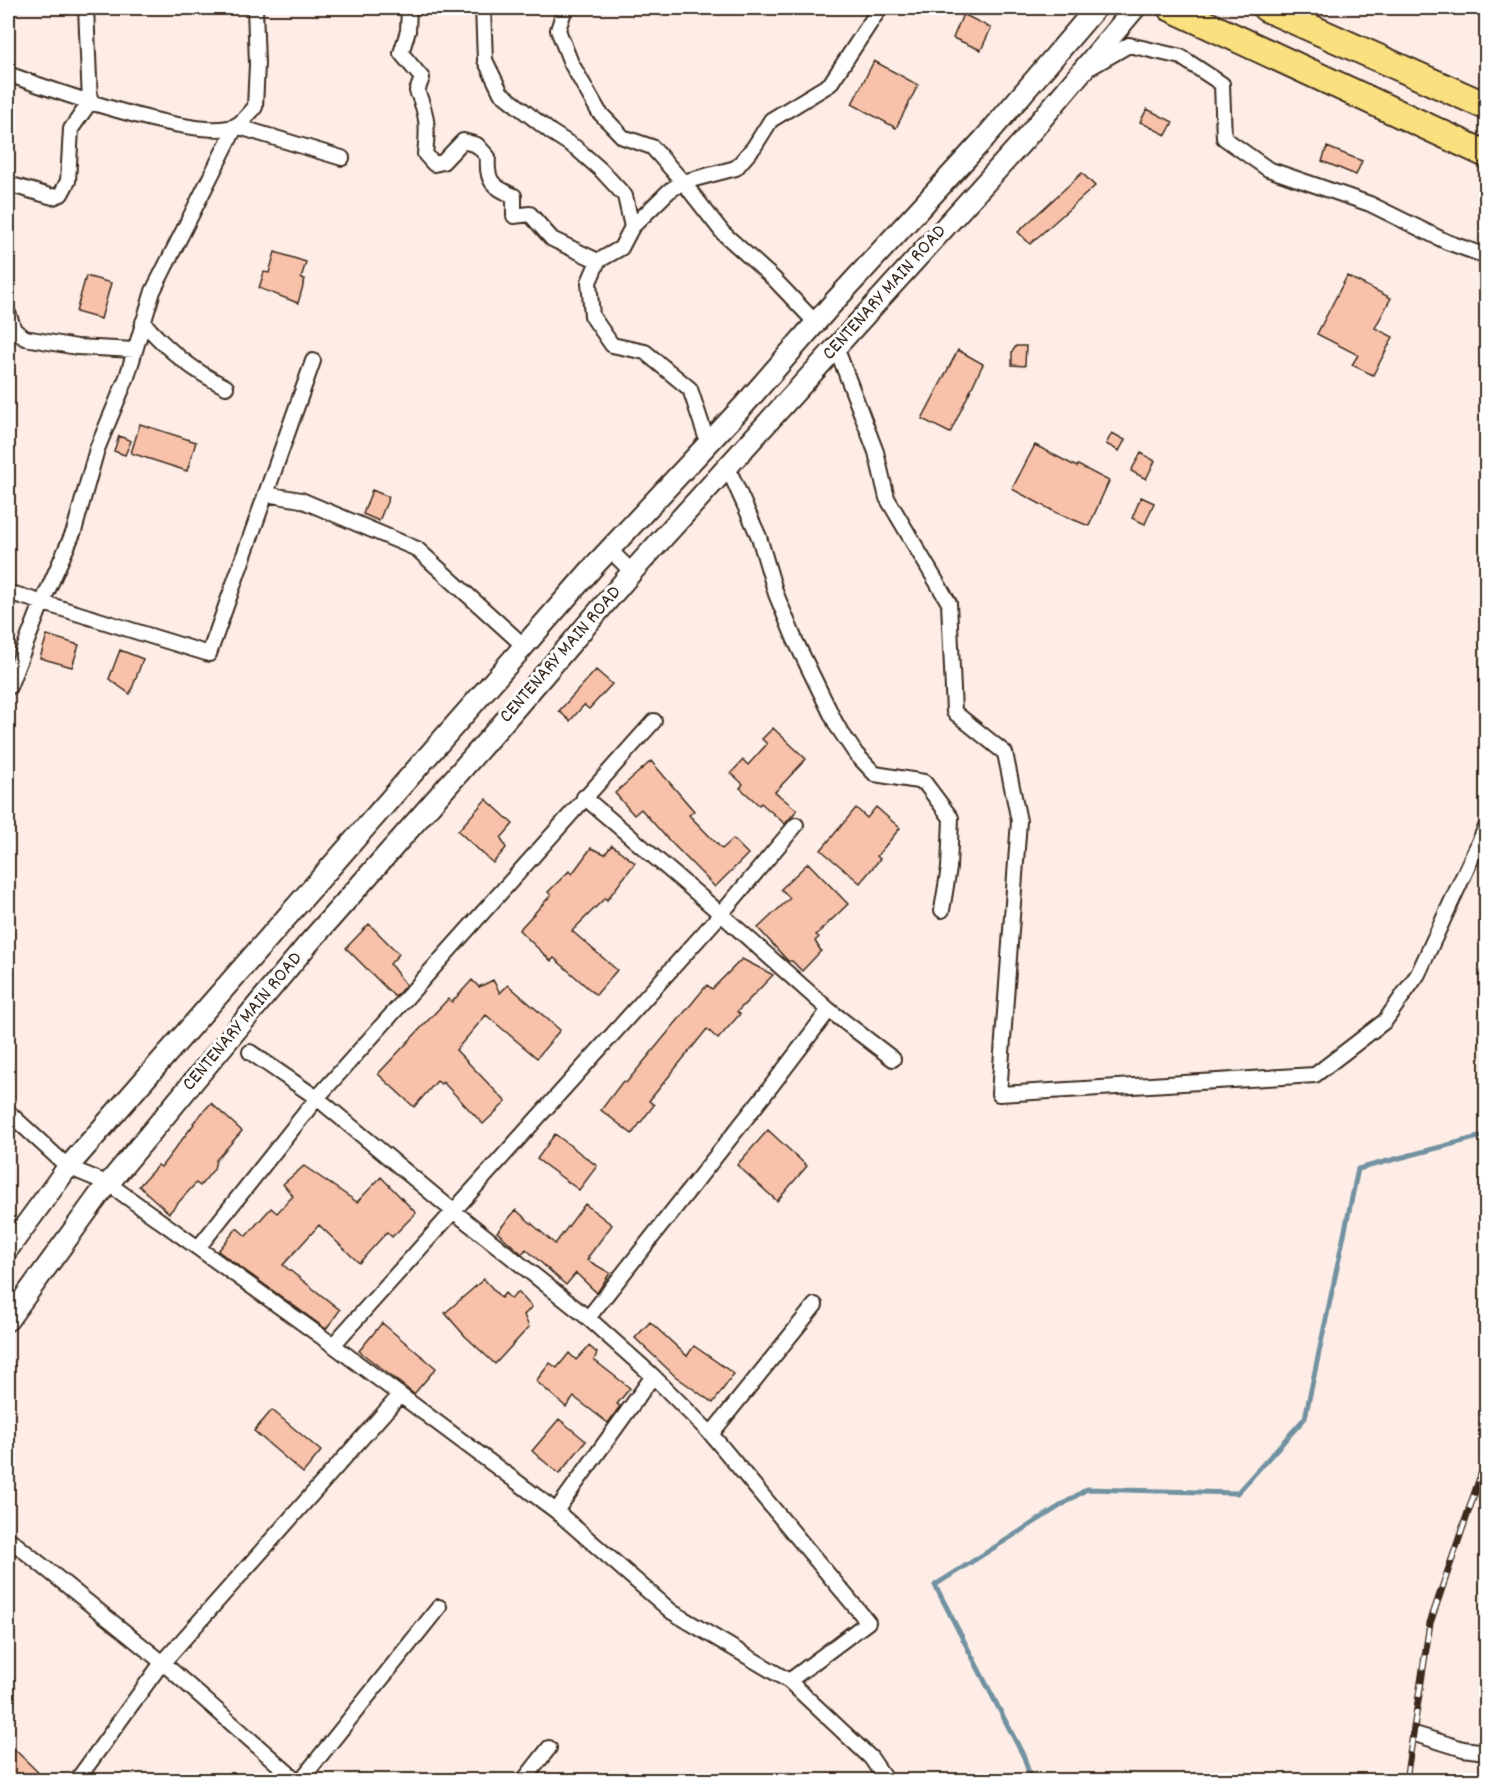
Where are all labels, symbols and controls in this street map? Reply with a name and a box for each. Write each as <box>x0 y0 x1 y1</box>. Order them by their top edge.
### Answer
street label: CENTENARY MAIN ROAD <box>816 219 954 367</box>
street label: CENTENARY MAIN ROAD <box>493 580 629 730</box>
street label: CENTENARY MAIN ROAD <box>176 946 310 1098</box>

